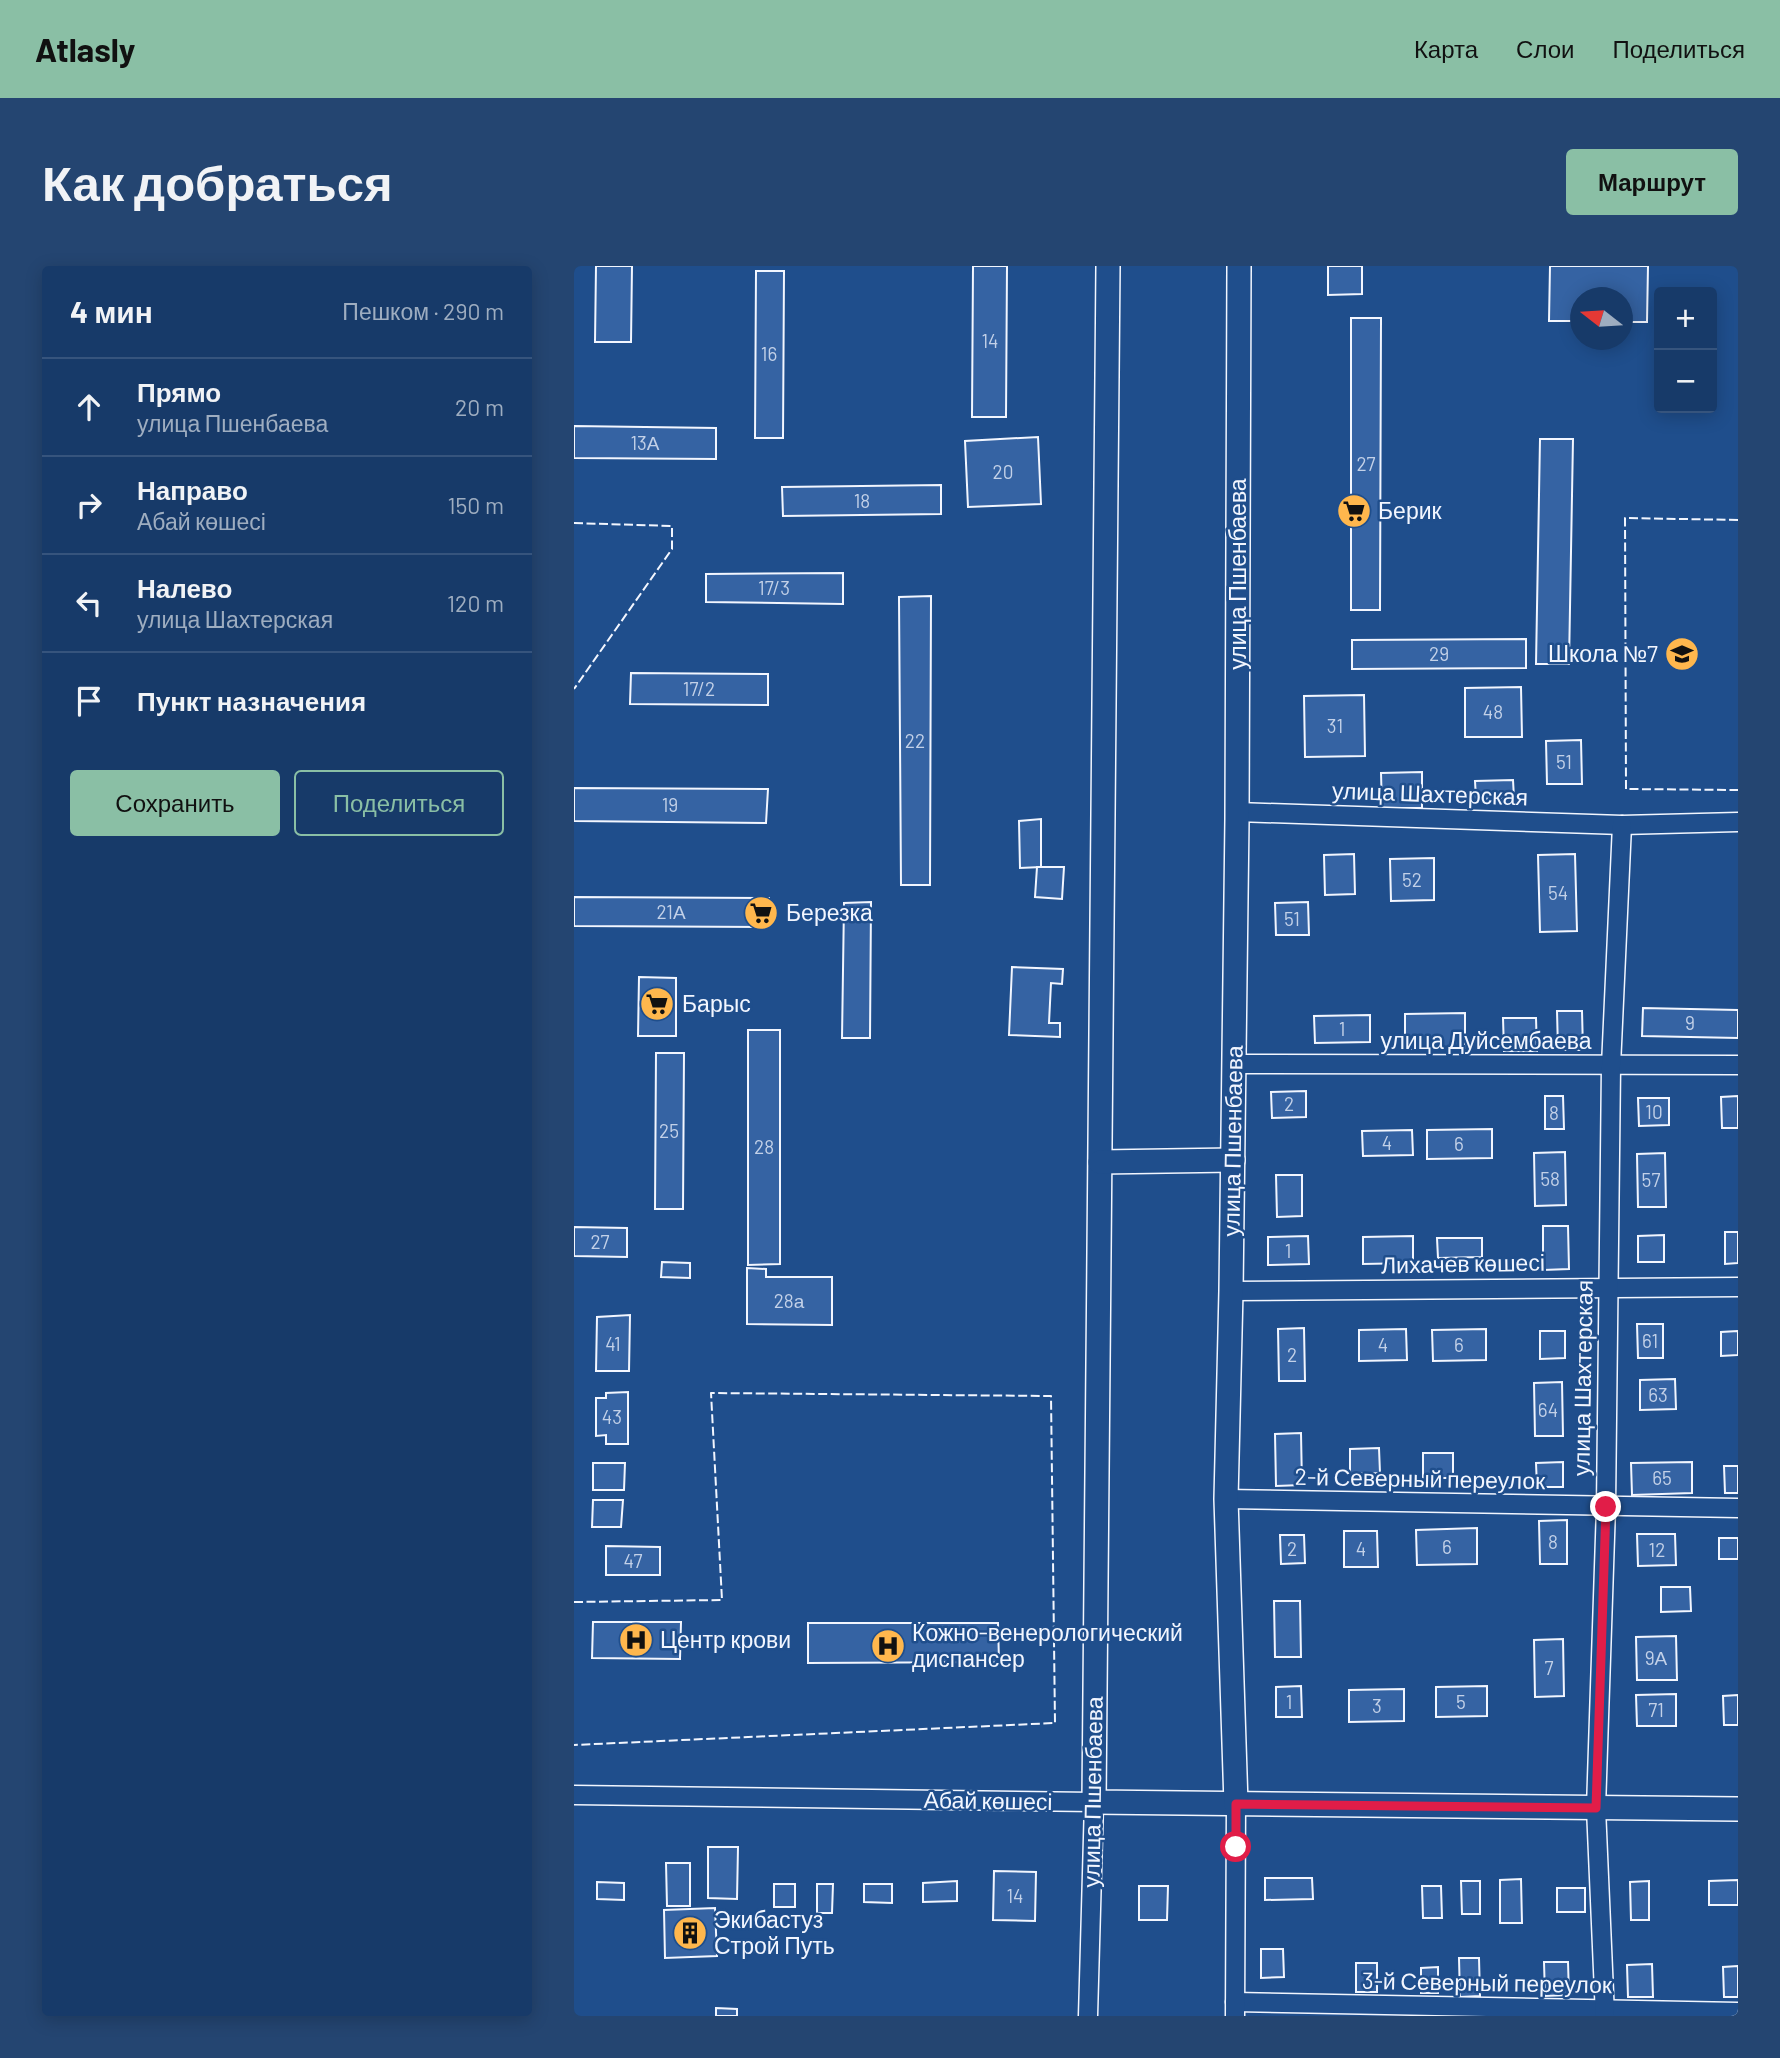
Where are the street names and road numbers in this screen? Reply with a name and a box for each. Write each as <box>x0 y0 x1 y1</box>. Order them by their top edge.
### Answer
street label: улица Пшенбаева <box>1223 478 1251 670</box>
street label: улица Шахтерская <box>1332 776 1529 810</box>
street label: улица Дуйсембаева <box>1380 1026 1592 1054</box>
street label: улица Пшенбаева <box>1216 1045 1248 1237</box>
street label: Лихачев көшесі <box>1381 1248 1545 1278</box>
street label: улица Шахтерская <box>1566 1280 1598 1476</box>
street label: 2-й Северный переулок <box>1295 1462 1546 1494</box>
street label: улица Пшенбаева <box>1076 1696 1108 1888</box>
street label: Абай көшесі <box>923 1785 1053 1815</box>
street label: 3-й Северный переулок <box>1362 1966 1613 1998</box>

